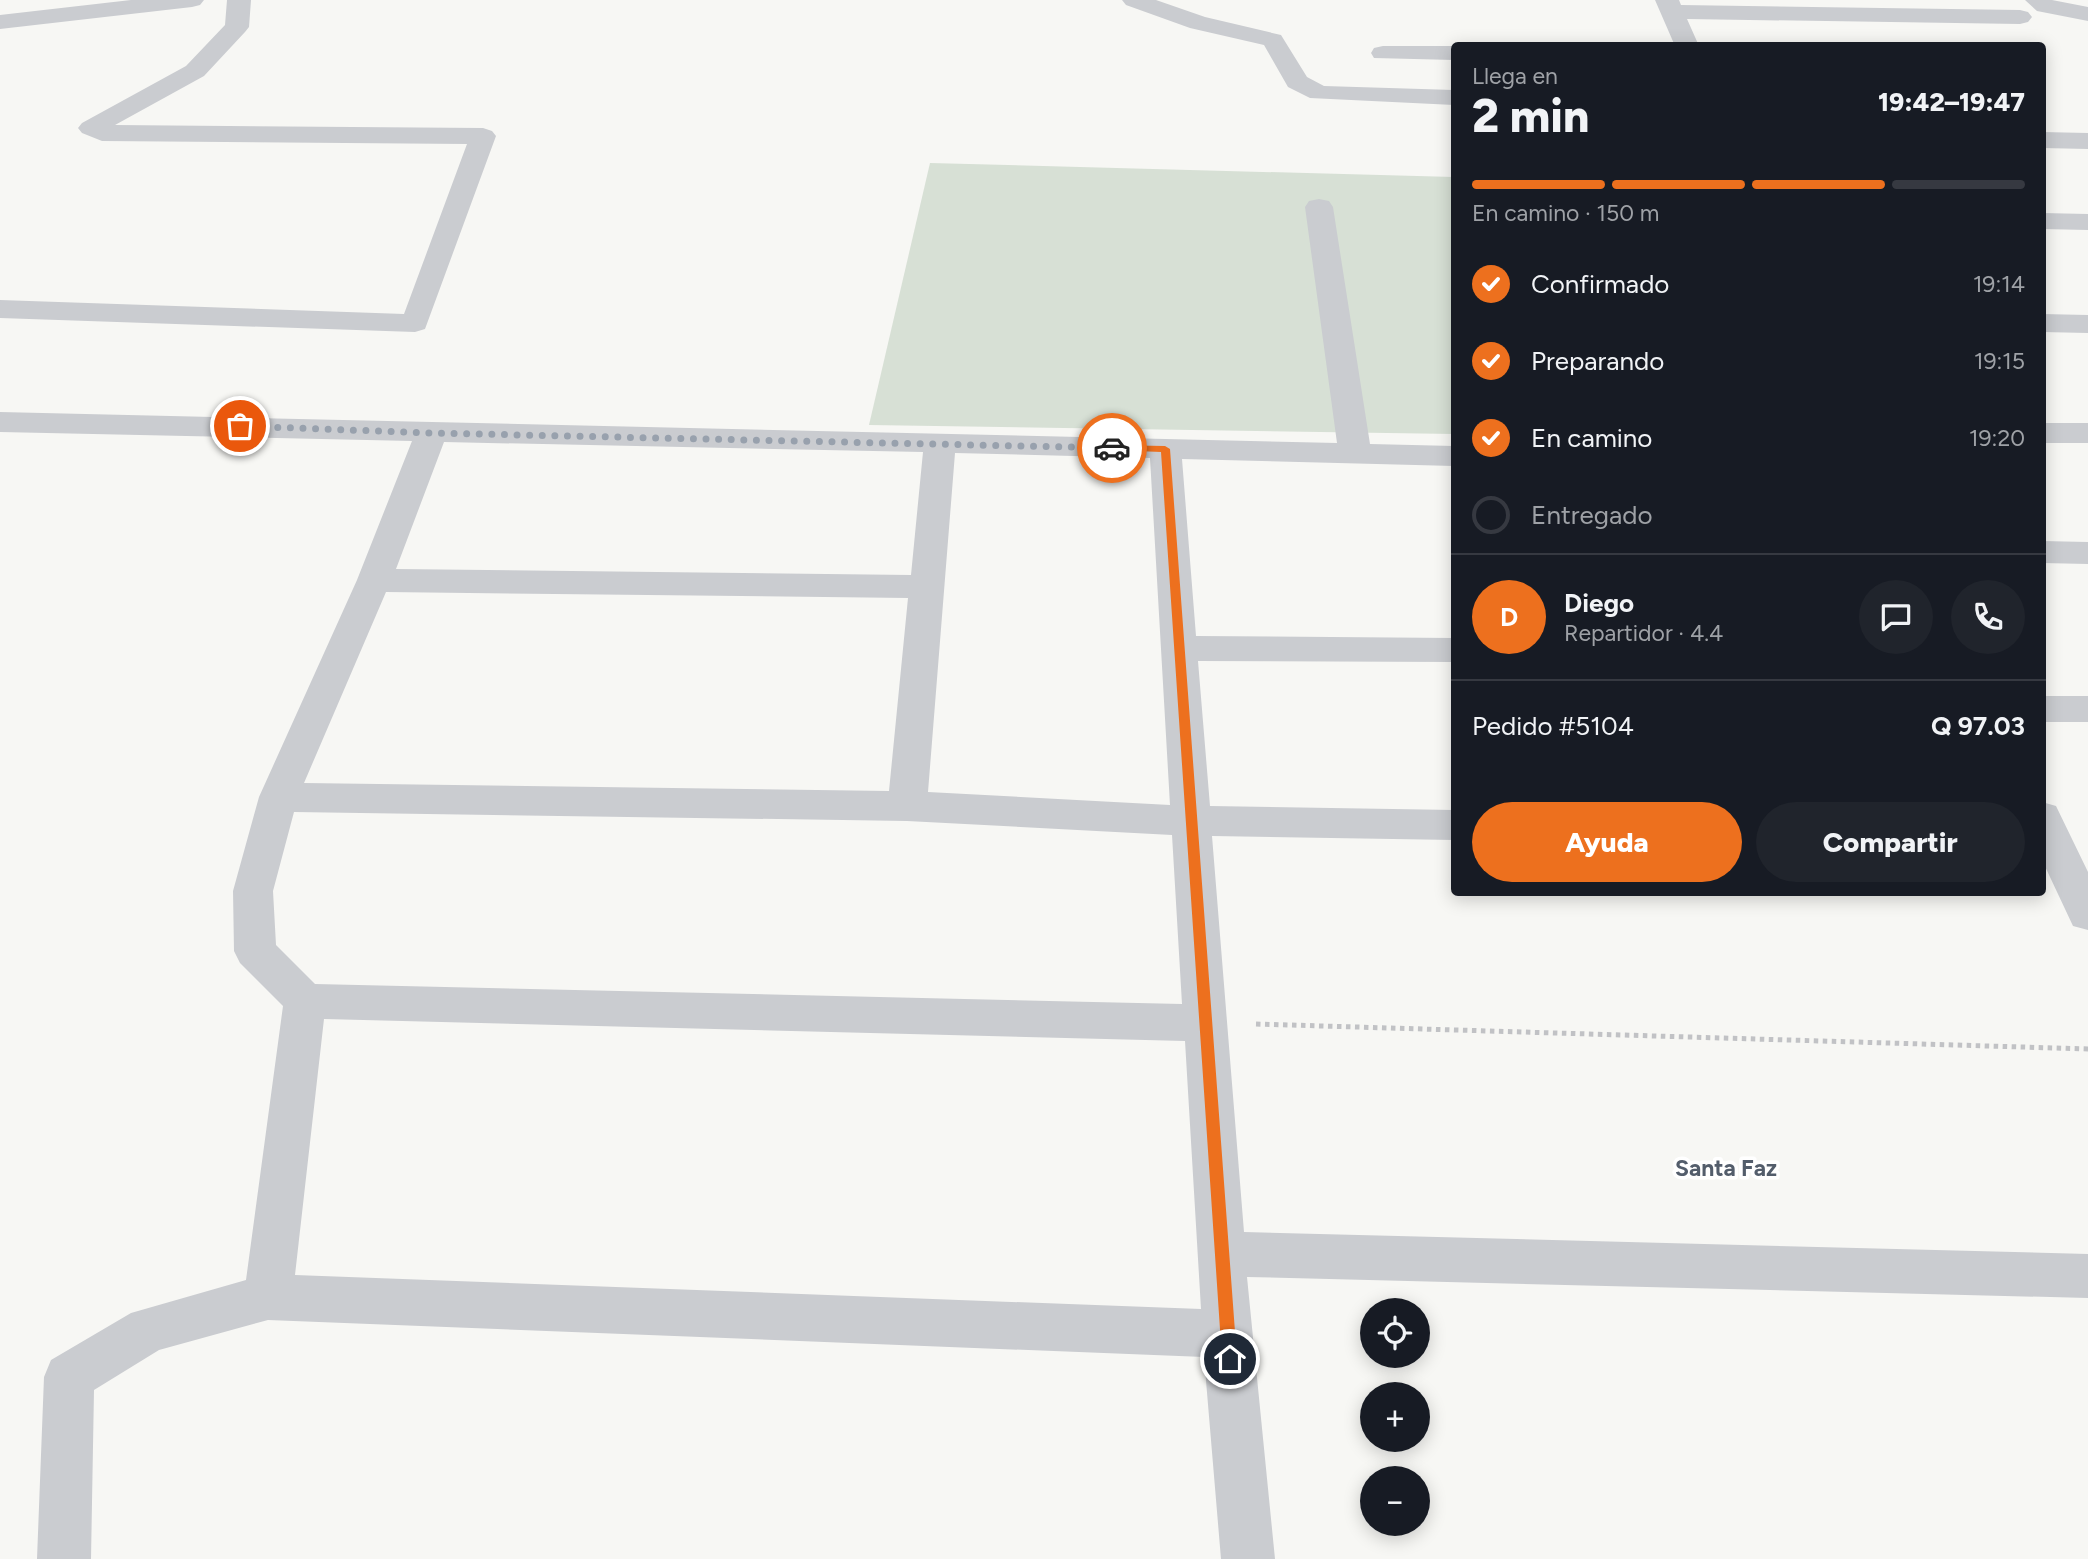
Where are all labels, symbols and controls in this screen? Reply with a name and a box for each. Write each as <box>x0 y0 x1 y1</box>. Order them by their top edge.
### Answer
text: Llega en <box>1472 62 1558 90</box>
text: 19:42–19:47 <box>1878 86 2025 118</box>
text: 2 min <box>1472 88 1589 144</box>
text: En camino · 150 m <box>1472 199 1659 227</box>
icon: check <box>1472 265 1510 303</box>
text: Confirmado <box>1531 268 1669 300</box>
text: 19:14 <box>1973 270 2025 298</box>
icon: check <box>1472 342 1510 380</box>
text: Preparando <box>1531 345 1664 377</box>
text: 19:15 <box>1974 347 2025 375</box>
pin <box>210 396 270 456</box>
icon: bag <box>221 407 259 445</box>
courier <box>1077 413 1147 483</box>
icon: check <box>1472 419 1510 457</box>
text: En camino <box>1531 422 1652 454</box>
text: 19:20 <box>1969 424 2025 452</box>
icon: car <box>1093 429 1131 467</box>
text: Entregado <box>1531 499 1653 531</box>
button: chat <box>1859 580 1933 654</box>
button: phone <box>1951 580 2025 654</box>
text: Diego <box>1564 587 1634 619</box>
text: D <box>1500 601 1518 633</box>
text: Repartidor · 4.4 <box>1564 619 1723 647</box>
text: Pedido #5104 <box>1472 710 1634 742</box>
text: Q 97.03 <box>1931 710 2025 742</box>
button: Ayuda <box>1472 802 1742 882</box>
button: Compartir <box>1756 802 2025 882</box>
district label: Santa Faz <box>1675 1154 1777 1182</box>
map controls <box>1360 1298 1430 1536</box>
button: locate <box>1360 1298 1430 1368</box>
pin <box>1200 1329 1260 1389</box>
icon: home <box>1211 1340 1249 1378</box>
button: + <box>1360 1382 1430 1452</box>
button: − <box>1360 1466 1430 1536</box>

